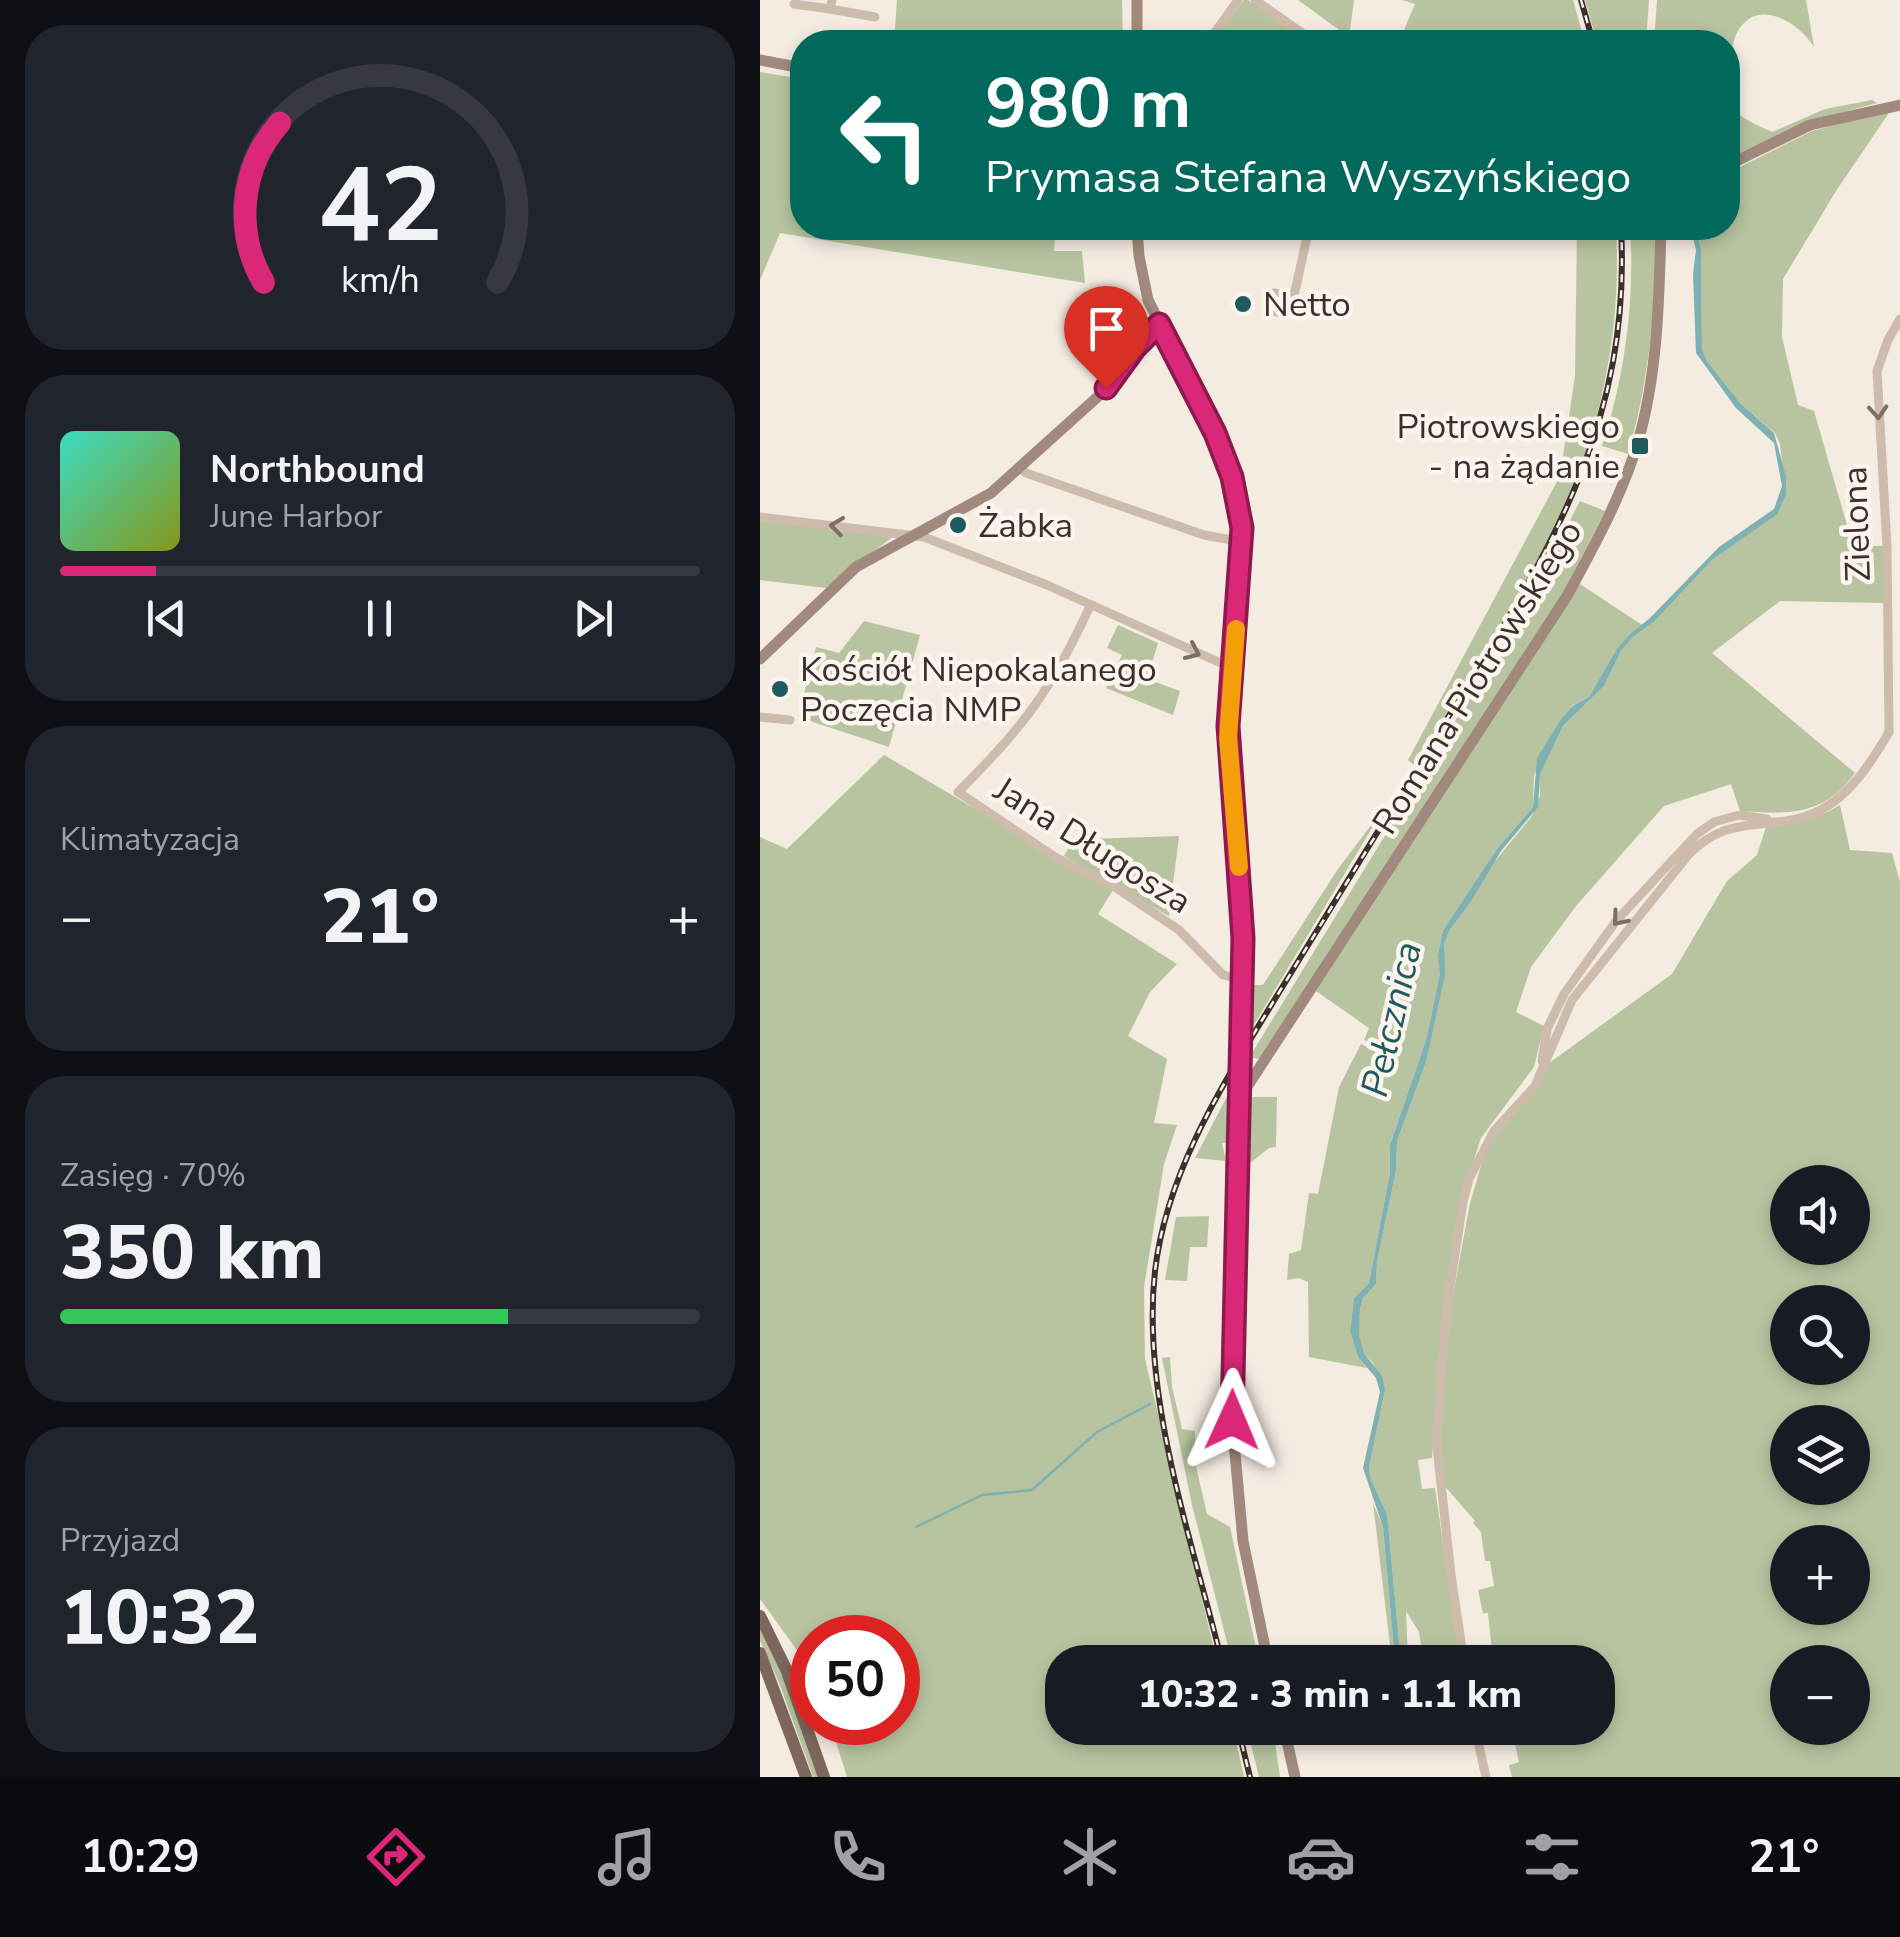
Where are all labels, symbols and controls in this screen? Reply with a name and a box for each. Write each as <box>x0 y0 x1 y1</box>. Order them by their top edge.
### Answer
text: 980 m <box>985 56 1191 152</box>
icon: left <box>820 70 950 200</box>
text: 42 <box>318 135 442 277</box>
text: Prymasa Stefana Wyszyńskiego <box>985 147 1631 208</box>
text: km/h <box>341 256 419 305</box>
place label: Netto <box>1263 281 1351 328</box>
pin <box>1064 286 1149 389</box>
marker: Netto <box>1232 293 1254 315</box>
icon: arrive <box>1079 301 1134 356</box>
place label: Piotrowskiego - na żądanie <box>1397 403 1620 490</box>
one-way arrow <box>1867 404 1888 420</box>
marker: Piotrowskiego - na żądanie <box>1629 435 1651 457</box>
text: Northbound <box>210 444 425 495</box>
street label: Zielona <box>1831 465 1882 582</box>
text: June Harbor <box>210 495 382 538</box>
place label: Żabka <box>978 502 1073 549</box>
street label: Romana Piotrowskiego <box>1362 511 1593 843</box>
marker: Żabka <box>947 514 969 536</box>
one-way arrow <box>828 516 844 537</box>
icon: previous <box>139 591 194 646</box>
icon: pause <box>352 591 407 646</box>
icon: next <box>566 591 621 646</box>
one-way arrow <box>1183 640 1201 660</box>
place label: Kościół Niepokalanego Poczęcia NMP <box>800 646 1157 733</box>
marker: Kościół Niepokalanego Poczęcia NMP <box>769 678 791 700</box>
street label: Jana Długosza <box>984 765 1200 925</box>
text: Klimatyzacja <box>60 818 240 861</box>
text: 21° <box>321 866 439 968</box>
text: − <box>60 880 93 955</box>
text: + <box>667 880 700 955</box>
one-way arrow <box>1613 907 1631 925</box>
water label: Pełcznica <box>1349 937 1434 1102</box>
text: Zasięg · 70% <box>60 1154 246 1197</box>
map controls <box>1770 1165 1870 1745</box>
button: sound <box>1770 1165 1870 1265</box>
text: 350 km <box>60 1202 324 1304</box>
button: search <box>1770 1285 1870 1385</box>
position arrow <box>1180 1368 1284 1472</box>
button: layers <box>1770 1405 1870 1505</box>
text: Przyjazd <box>60 1519 180 1562</box>
button: + <box>1770 1525 1870 1625</box>
text: 10:32 <box>60 1567 260 1669</box>
speed limit sign: 50 <box>790 1615 920 1745</box>
button: − <box>1770 1645 1870 1745</box>
text: 10:32 · 3 min · 1.1 km <box>1138 1669 1522 1720</box>
icon: directions <box>361 1822 431 1892</box>
icon: music <box>592 1822 662 1892</box>
icon: phone <box>823 1822 893 1892</box>
icon: climate <box>1055 1822 1125 1892</box>
icon: car <box>1286 1822 1356 1892</box>
icon: filters <box>1517 1822 1587 1892</box>
text: 10:29 <box>81 1827 200 1888</box>
text: 21° <box>1748 1827 1819 1888</box>

